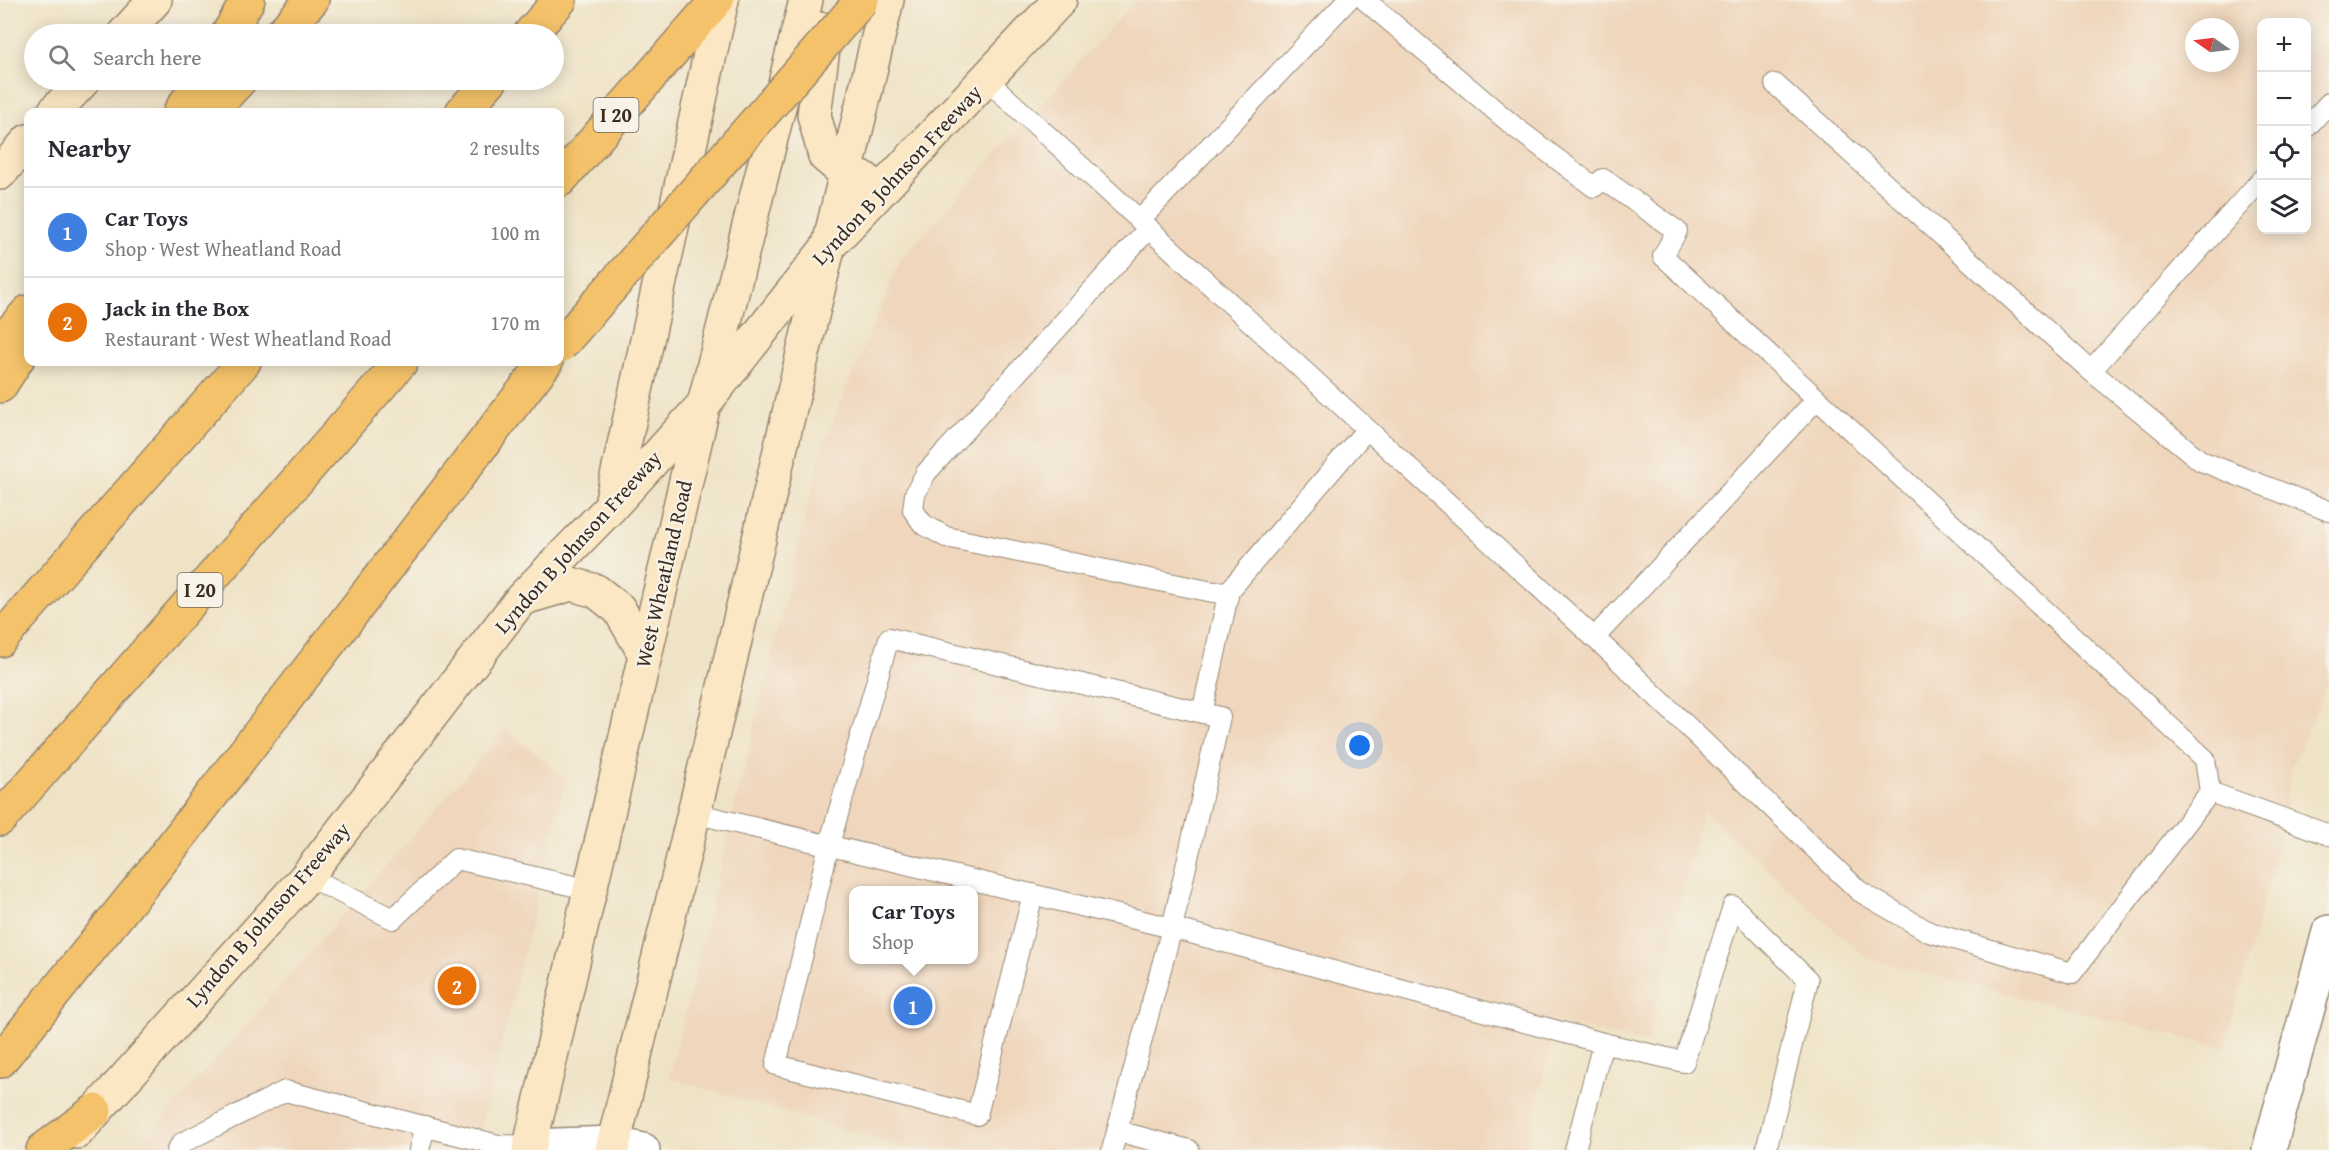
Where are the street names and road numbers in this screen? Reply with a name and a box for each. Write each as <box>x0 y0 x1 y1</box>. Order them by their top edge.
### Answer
street label: Lyndon B Johnson Freeway <box>804 77 989 272</box>
road number: I 20 <box>594 98 638 132</box>
street label: Lyndon B Johnson Freeway <box>487 443 669 640</box>
street label: West Wheatland Road <box>627 476 700 671</box>
road number: I 20 <box>178 573 222 607</box>
street label: Lyndon B Johnson Freeway <box>178 815 357 1014</box>

